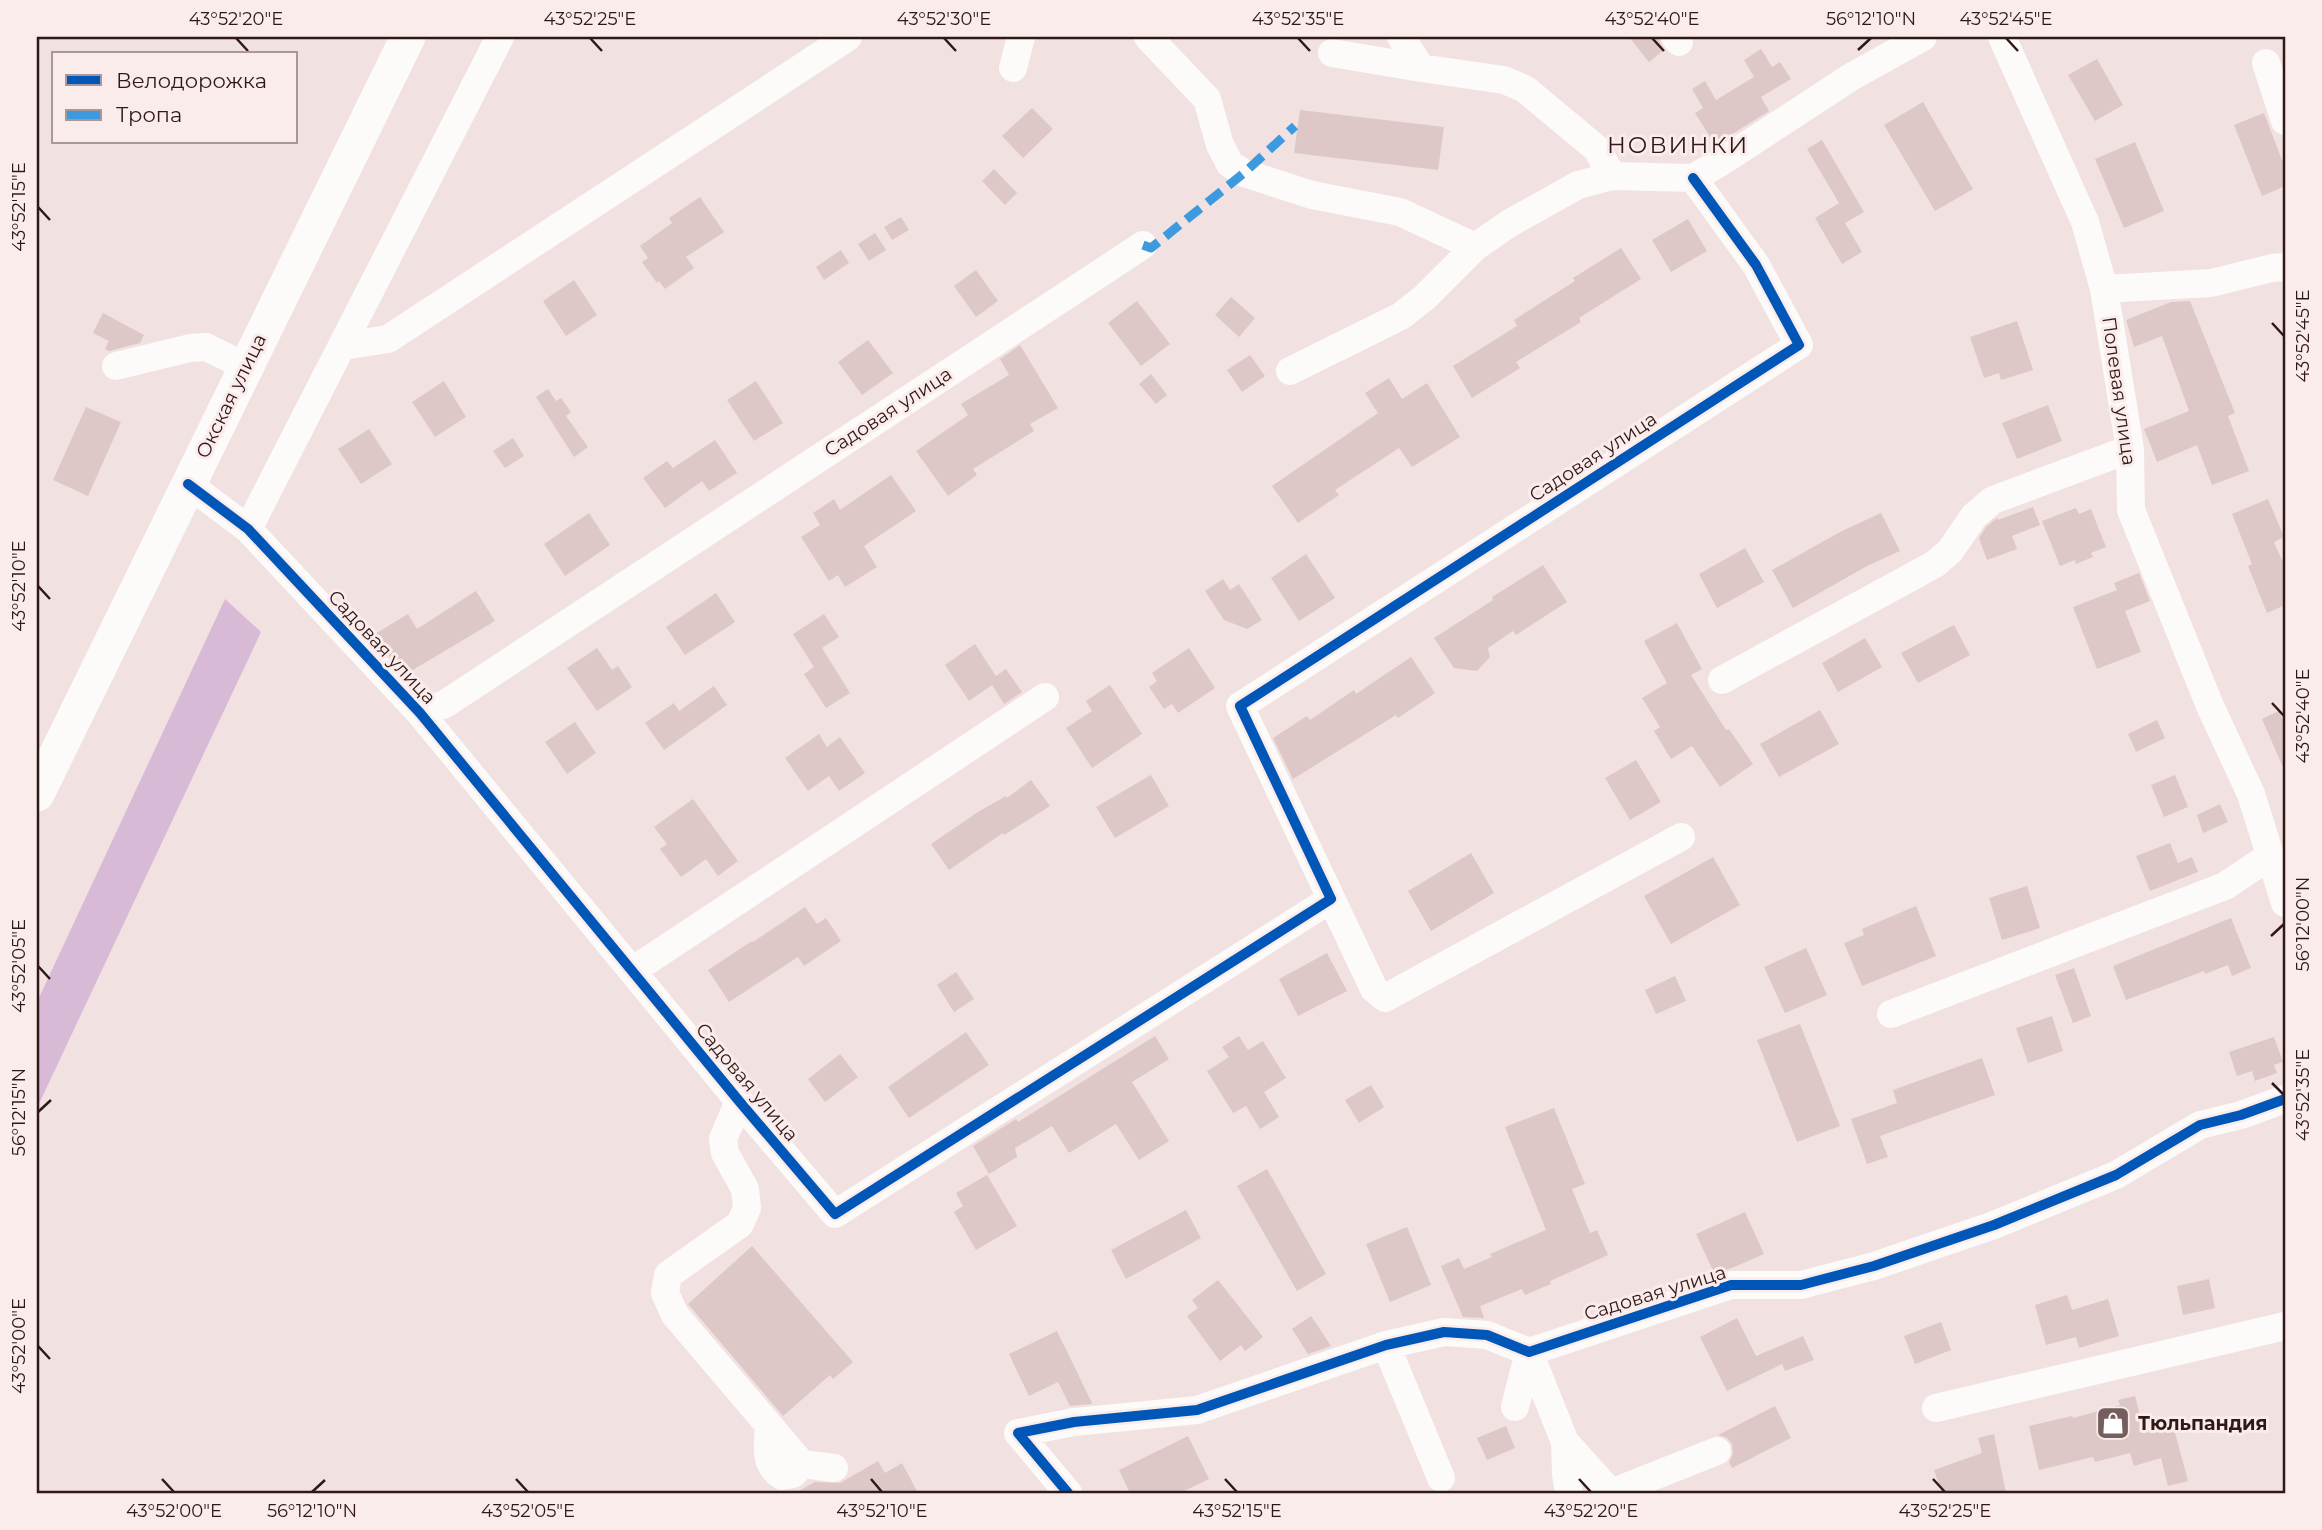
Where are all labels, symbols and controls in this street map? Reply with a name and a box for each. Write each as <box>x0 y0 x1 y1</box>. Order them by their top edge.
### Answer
text: 43°52'20"E <box>189 8 283 30</box>
text: 43°52'25"E <box>544 8 636 30</box>
text: 43°52'30"E <box>897 8 991 30</box>
text: 43°52'35"E <box>1252 8 1344 30</box>
text: 43°52'40"E <box>1604 8 1700 30</box>
text: 56°12'10"N <box>1826 8 1916 30</box>
text: 43°52'45"E <box>1959 8 2053 30</box>
legend <box>52 52 298 144</box>
text: Велодорожка <box>116 68 267 93</box>
text: Тропа <box>116 102 182 127</box>
district label: НОВИНКИ <box>1607 131 1749 159</box>
text: 43°52'15"E <box>8 162 30 252</box>
text: 43°52'45"E <box>2292 289 2314 383</box>
street label: Полевая улица <box>2097 315 2141 467</box>
street label: Окская улица <box>191 330 271 462</box>
street label: Садовая улица <box>820 362 956 462</box>
street label: Садовая улица <box>1525 407 1661 507</box>
text: 43°52'10"E <box>8 540 30 632</box>
street label: Садовая улица <box>323 585 441 709</box>
text: 43°52'40"E <box>2292 668 2314 764</box>
text: 56°12'00"N <box>2292 877 2314 971</box>
text: 43°52'05"E <box>8 919 30 1013</box>
street label: Садовая улица <box>691 1018 803 1146</box>
text: 43°52'35"E <box>2292 1049 2314 1141</box>
text: 56°12'15"N <box>8 1068 30 1156</box>
street label: Садовая улица <box>1581 1260 1729 1326</box>
text: 43°52'00"E <box>8 1298 30 1394</box>
shop icon: Тюльпандия <box>2094 1404 2132 1442</box>
place label: Тюльпандия <box>2138 1412 2267 1435</box>
text: 43°52'00"E <box>126 1500 222 1522</box>
text: 56°12'10"N <box>267 1500 357 1522</box>
text: 43°52'05"E <box>481 1500 575 1522</box>
text: 43°52'10"E <box>836 1500 928 1522</box>
text: 43°52'15"E <box>1192 1500 1282 1522</box>
text: 43°52'20"E <box>1544 1500 1638 1522</box>
text: 43°52'25"E <box>1899 1500 1991 1522</box>

